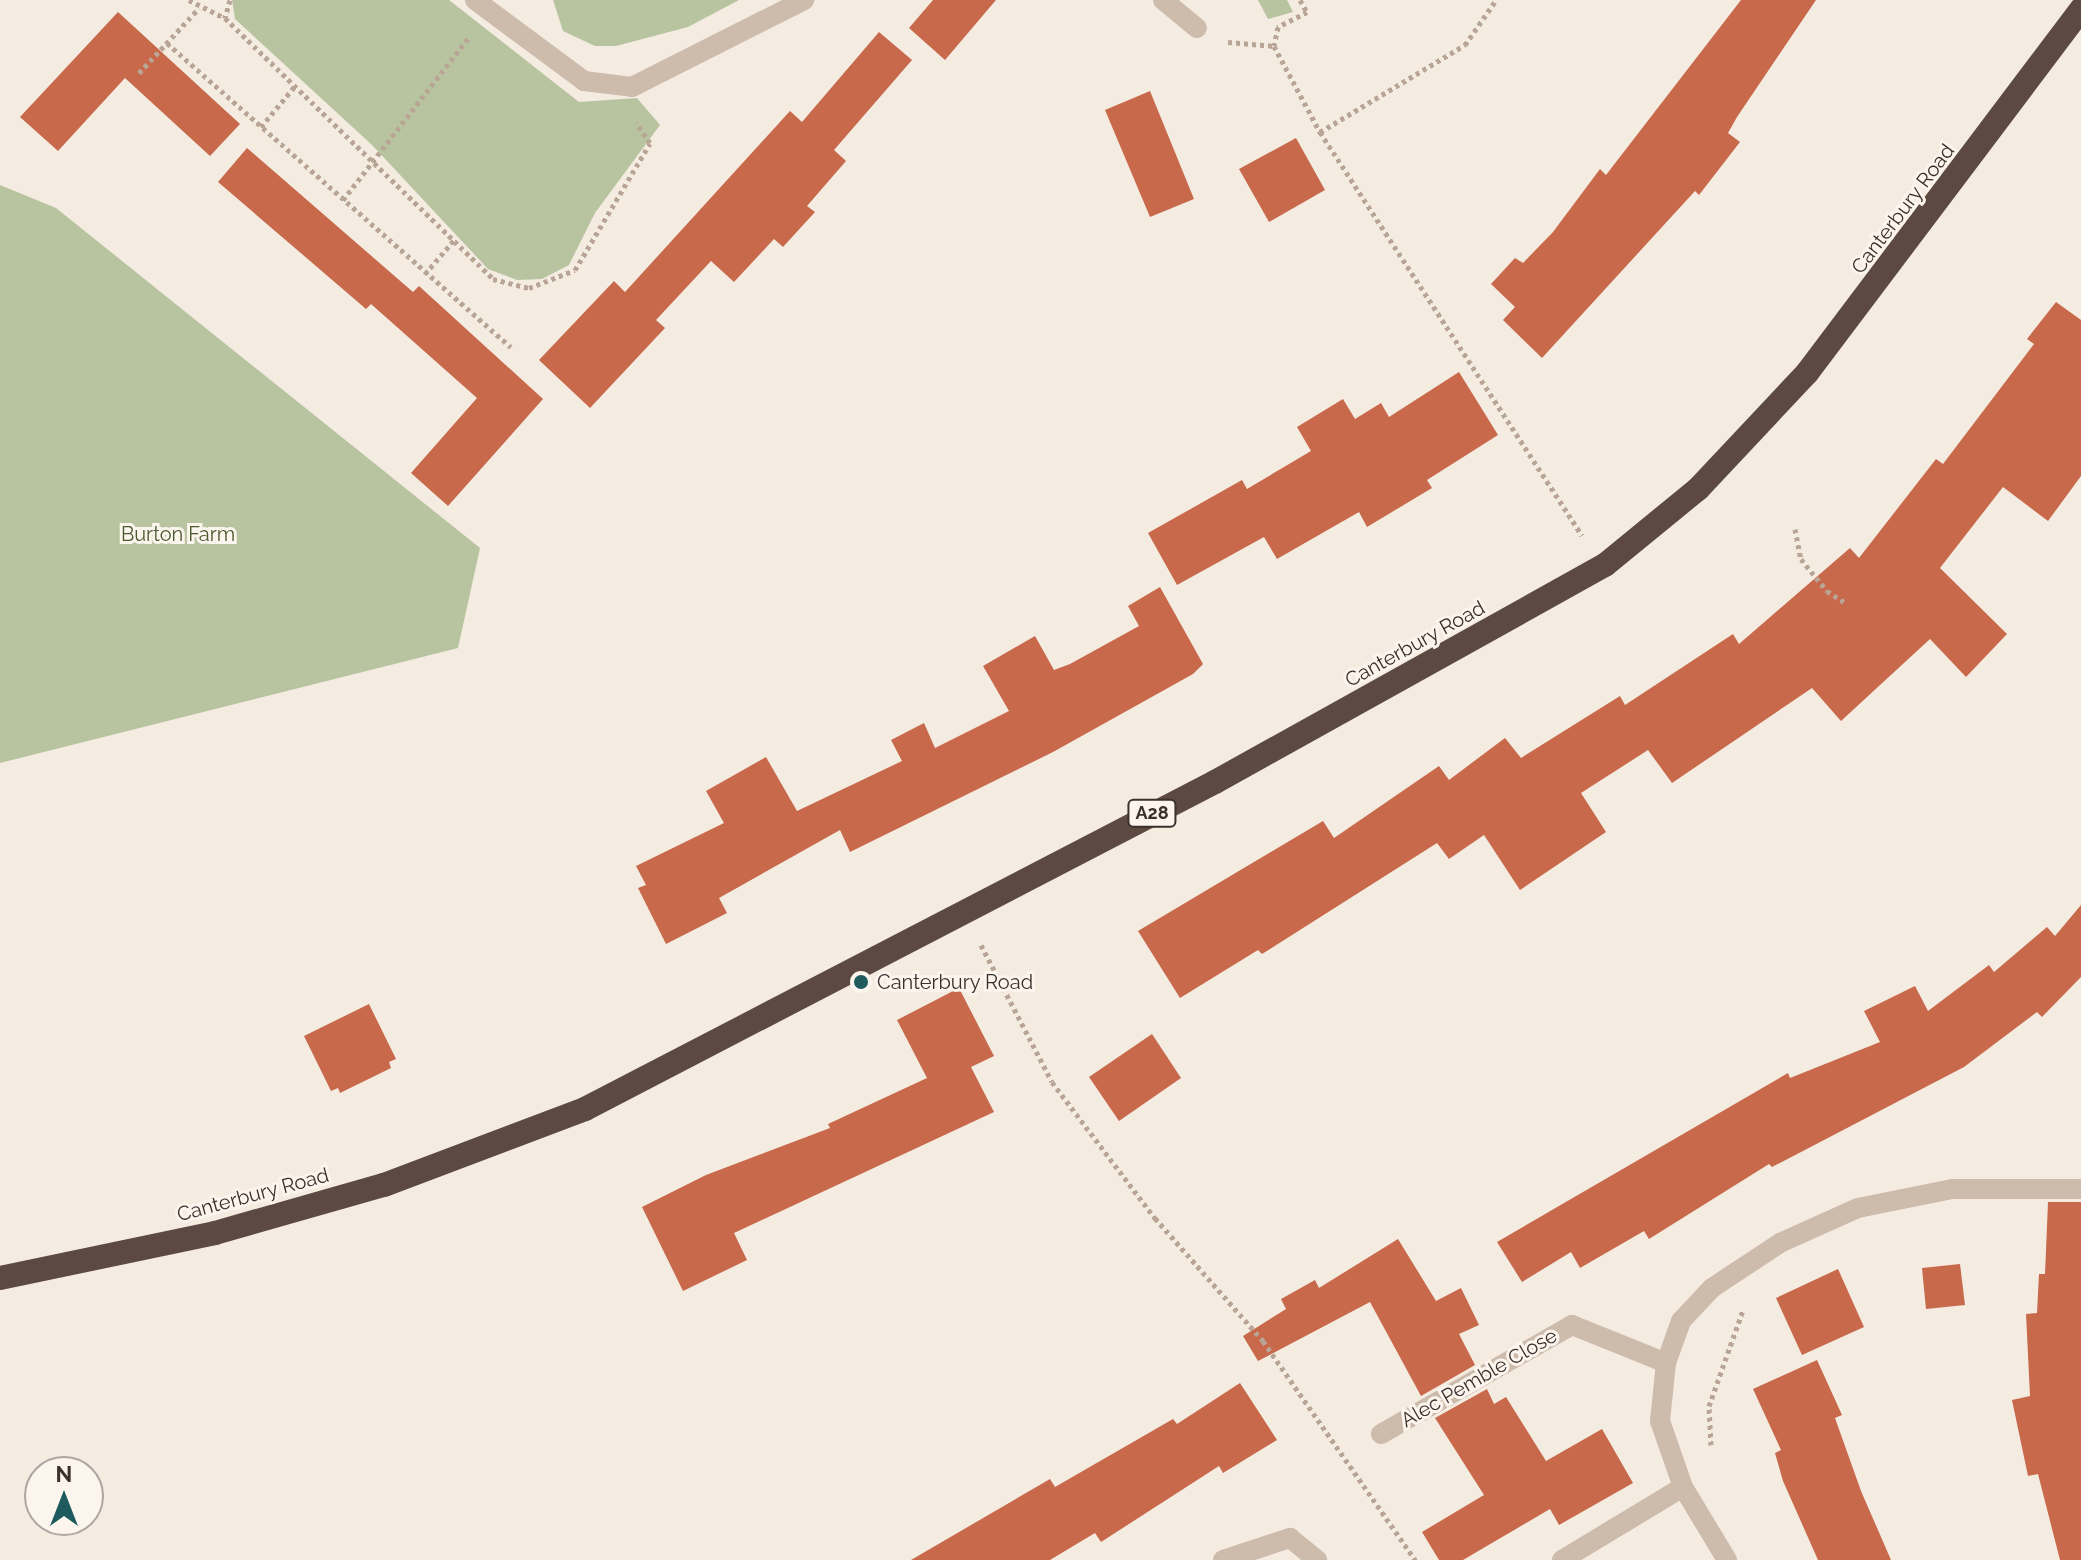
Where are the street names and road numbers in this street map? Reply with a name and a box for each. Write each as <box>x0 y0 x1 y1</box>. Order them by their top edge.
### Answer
street label: Canterbury Road <box>1846 139 1960 279</box>
street label: Canterbury Road <box>1341 596 1489 692</box>
road number: A28 <box>1126 799 1178 827</box>
street label: Canterbury Road <box>174 1163 332 1227</box>
street label: Alec Pemble Close <box>1397 1324 1561 1432</box>

